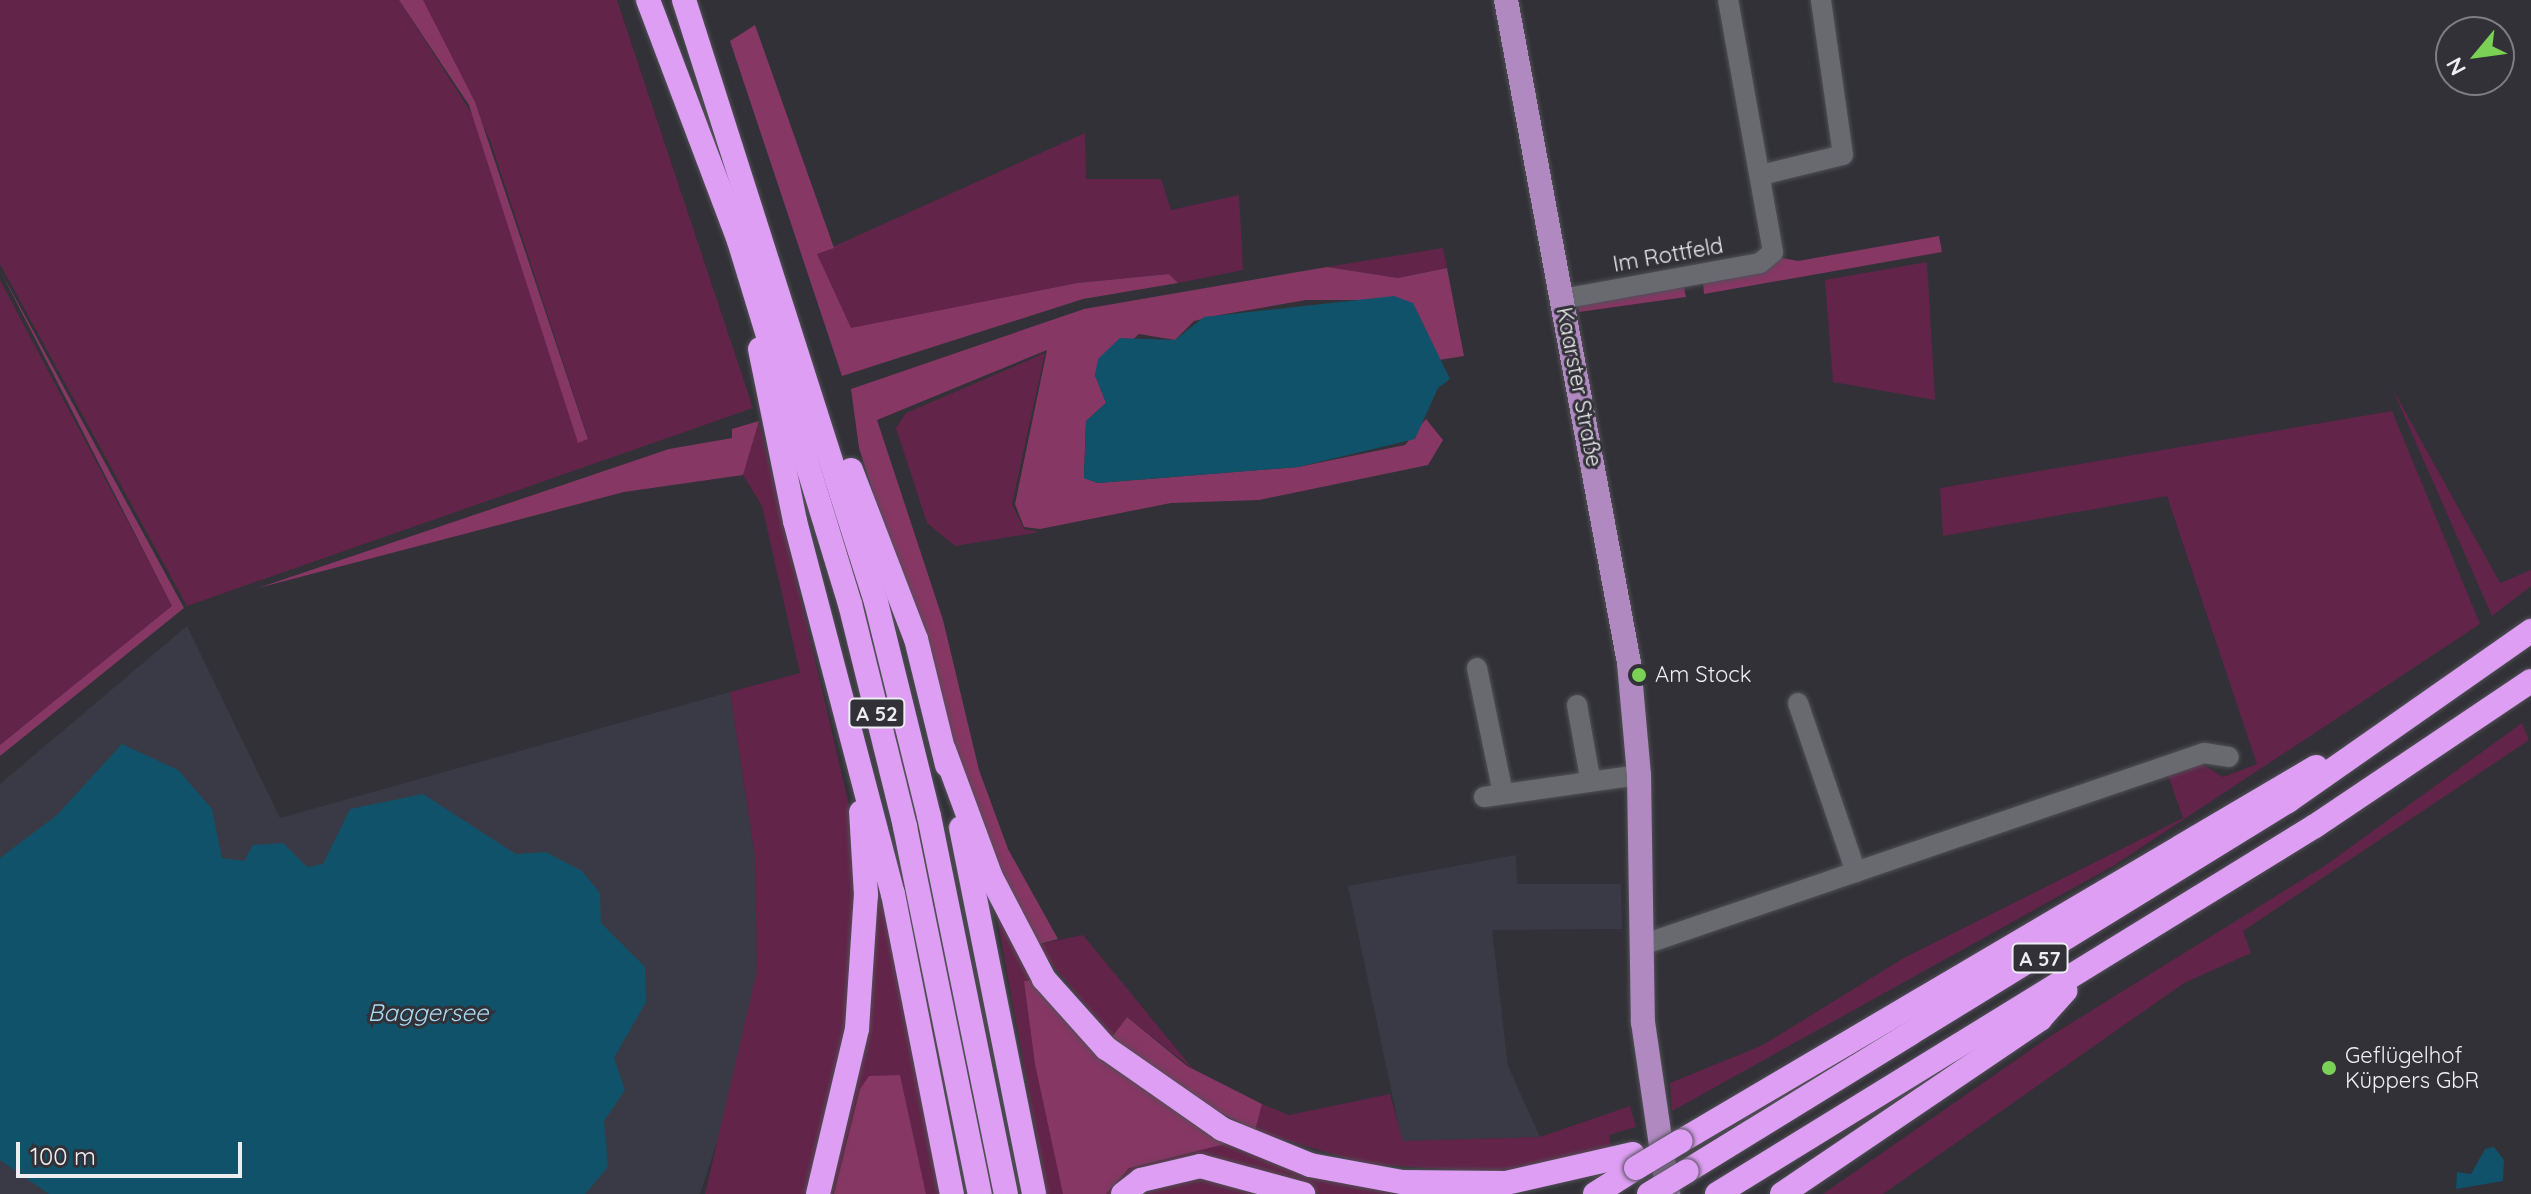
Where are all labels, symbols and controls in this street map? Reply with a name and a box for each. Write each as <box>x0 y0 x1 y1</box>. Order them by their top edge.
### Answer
north arrow <box>2435 16 2515 96</box>
text: N <box>2440 53 2472 81</box>
street label: Im Rottfeld <box>1611 232 1725 278</box>
street label: Kaarster Straße <box>1551 305 1607 469</box>
place label: Am Stock <box>1655 662 1751 688</box>
marker: Am Stock <box>1630 666 1648 684</box>
road number: A 52 <box>847 697 907 729</box>
road number: A 57 <box>2010 942 2070 974</box>
water label: Baggersee <box>368 999 488 1027</box>
place label: Geflügelhof Küppers GbR <box>2345 1042 2479 1094</box>
marker: Geflügelhof Küppers GbR <box>2320 1059 2338 1077</box>
scale bar <box>20 1126 246 1176</box>
text: 100 m <box>30 1141 96 1171</box>

